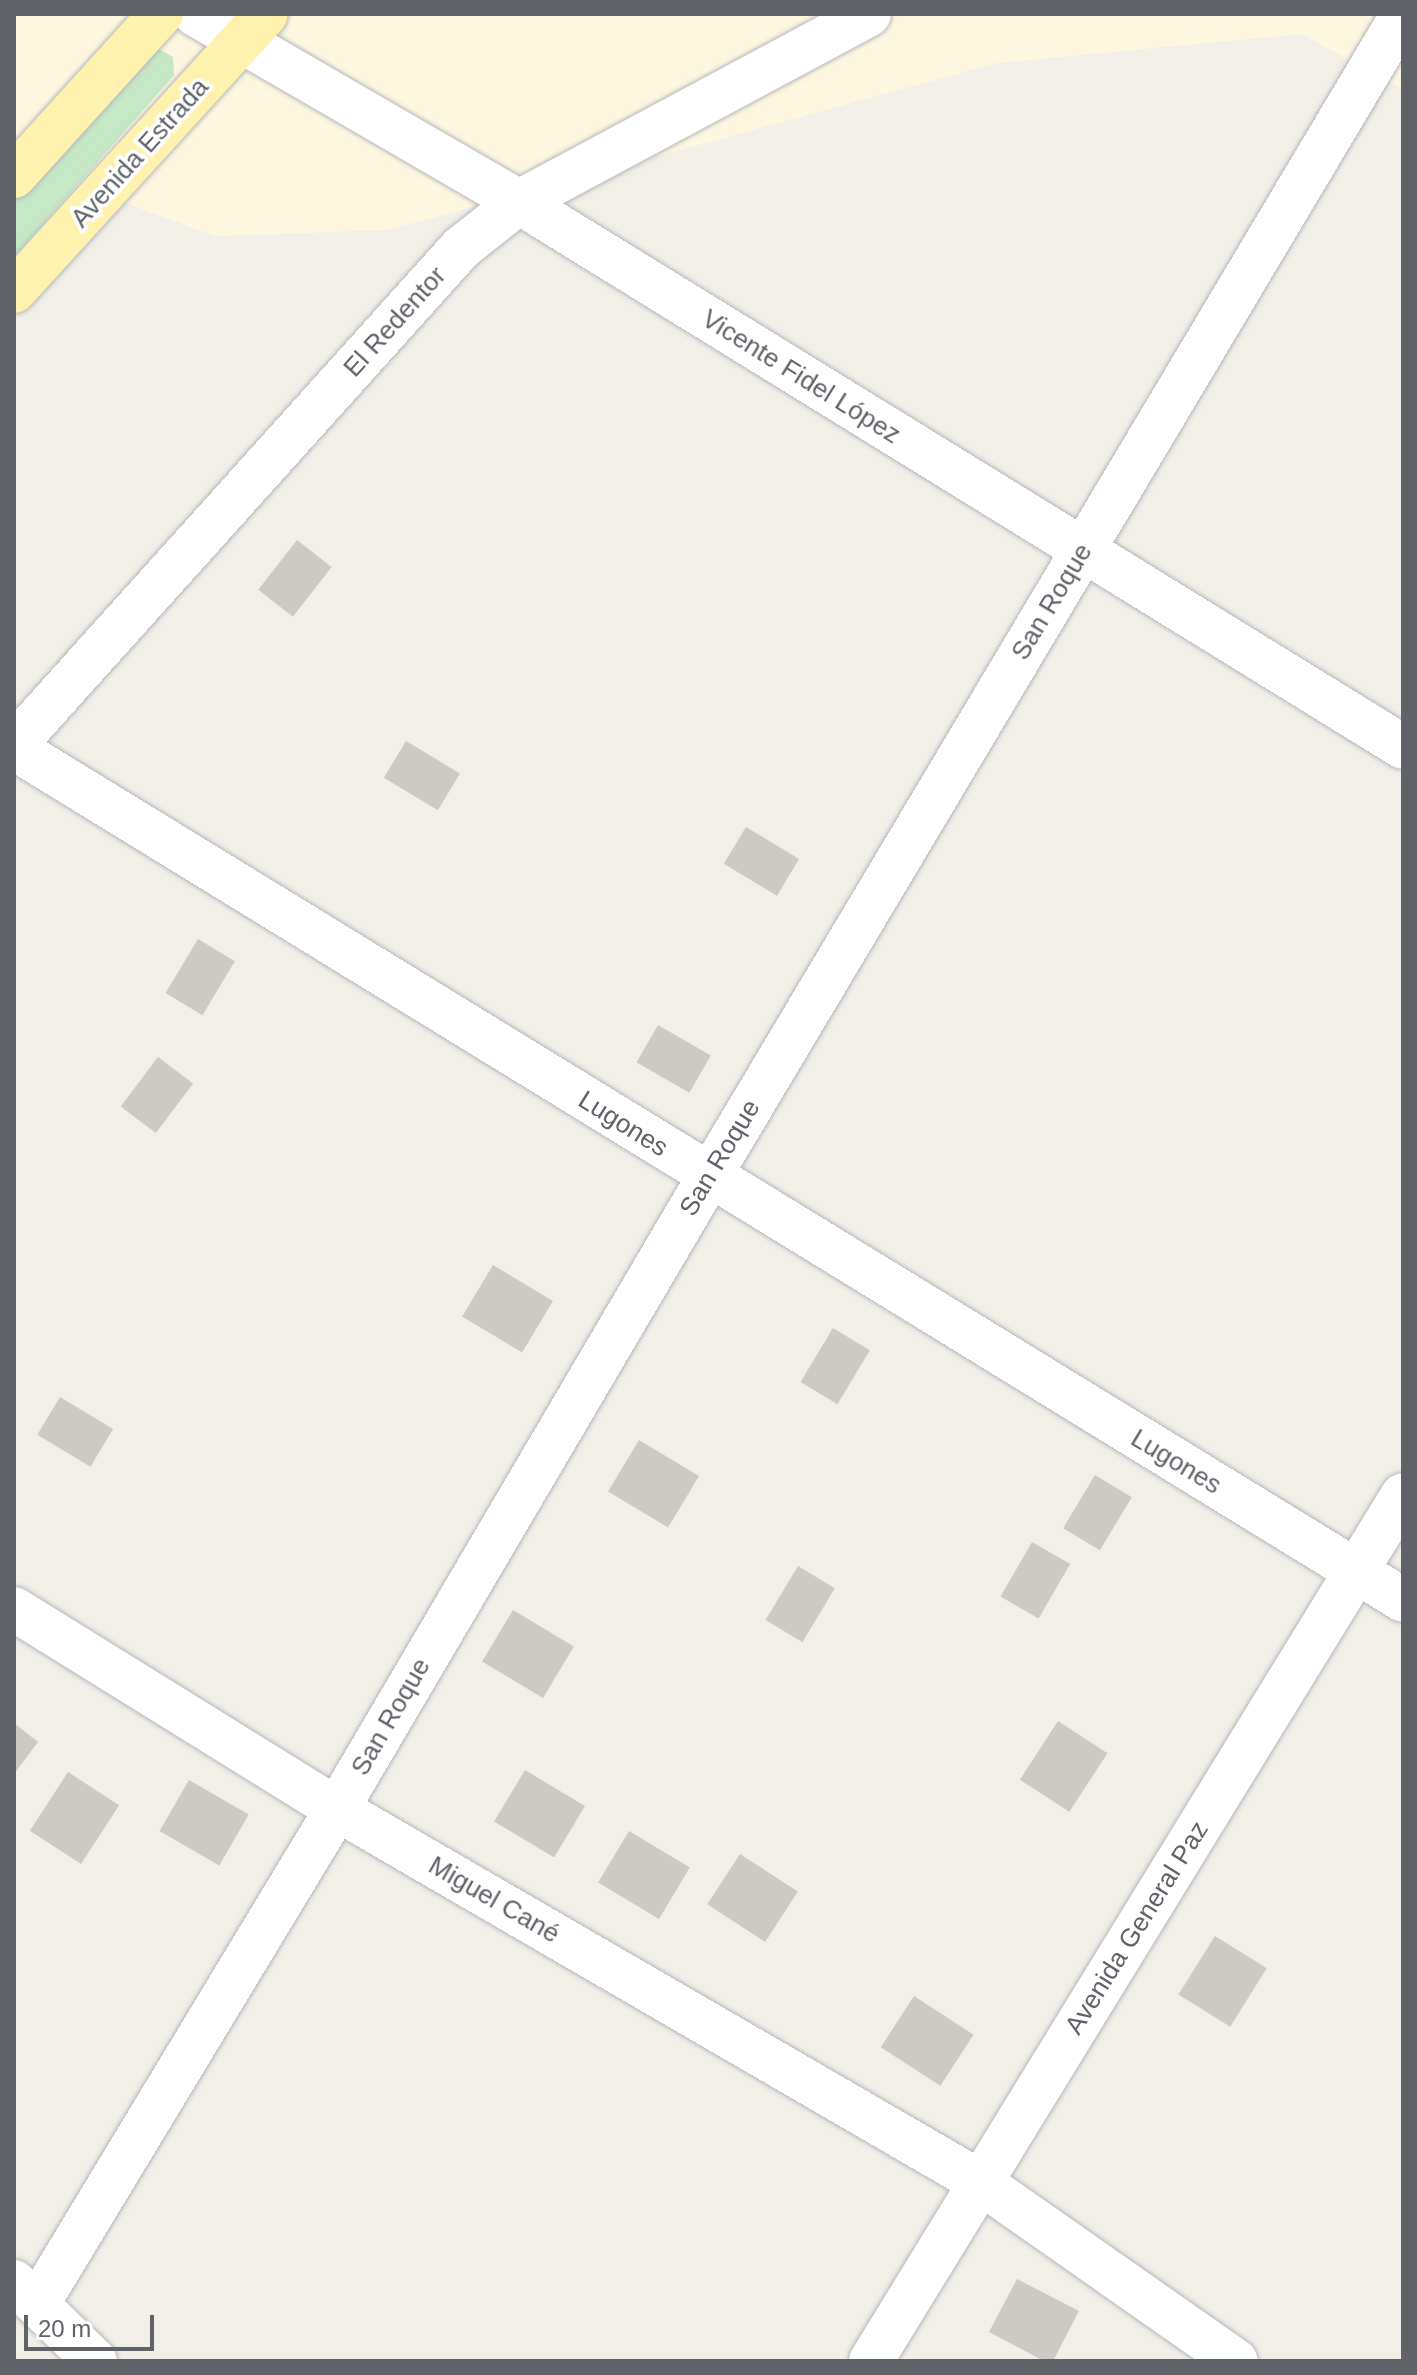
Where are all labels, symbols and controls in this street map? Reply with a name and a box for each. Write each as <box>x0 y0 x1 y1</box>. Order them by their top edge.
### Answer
street label: Avenida Estrada <box>65 72 215 234</box>
street label: El Redentor <box>337 261 453 383</box>
street label: Vicente Fidel López <box>696 303 906 451</box>
street label: San Roque <box>1005 538 1099 666</box>
street label: Lugones <box>572 1084 674 1164</box>
street label: San Roque <box>673 1094 767 1222</box>
street label: Lugones <box>1125 1423 1227 1501</box>
street label: San Roque <box>345 1653 437 1781</box>
street label: Avenida General Paz <box>1059 1816 1215 2040</box>
street label: Miguel Cané <box>423 1850 565 1950</box>
scale bar <box>28 2299 158 2349</box>
text: 20 m <box>38 2315 91 2342</box>

